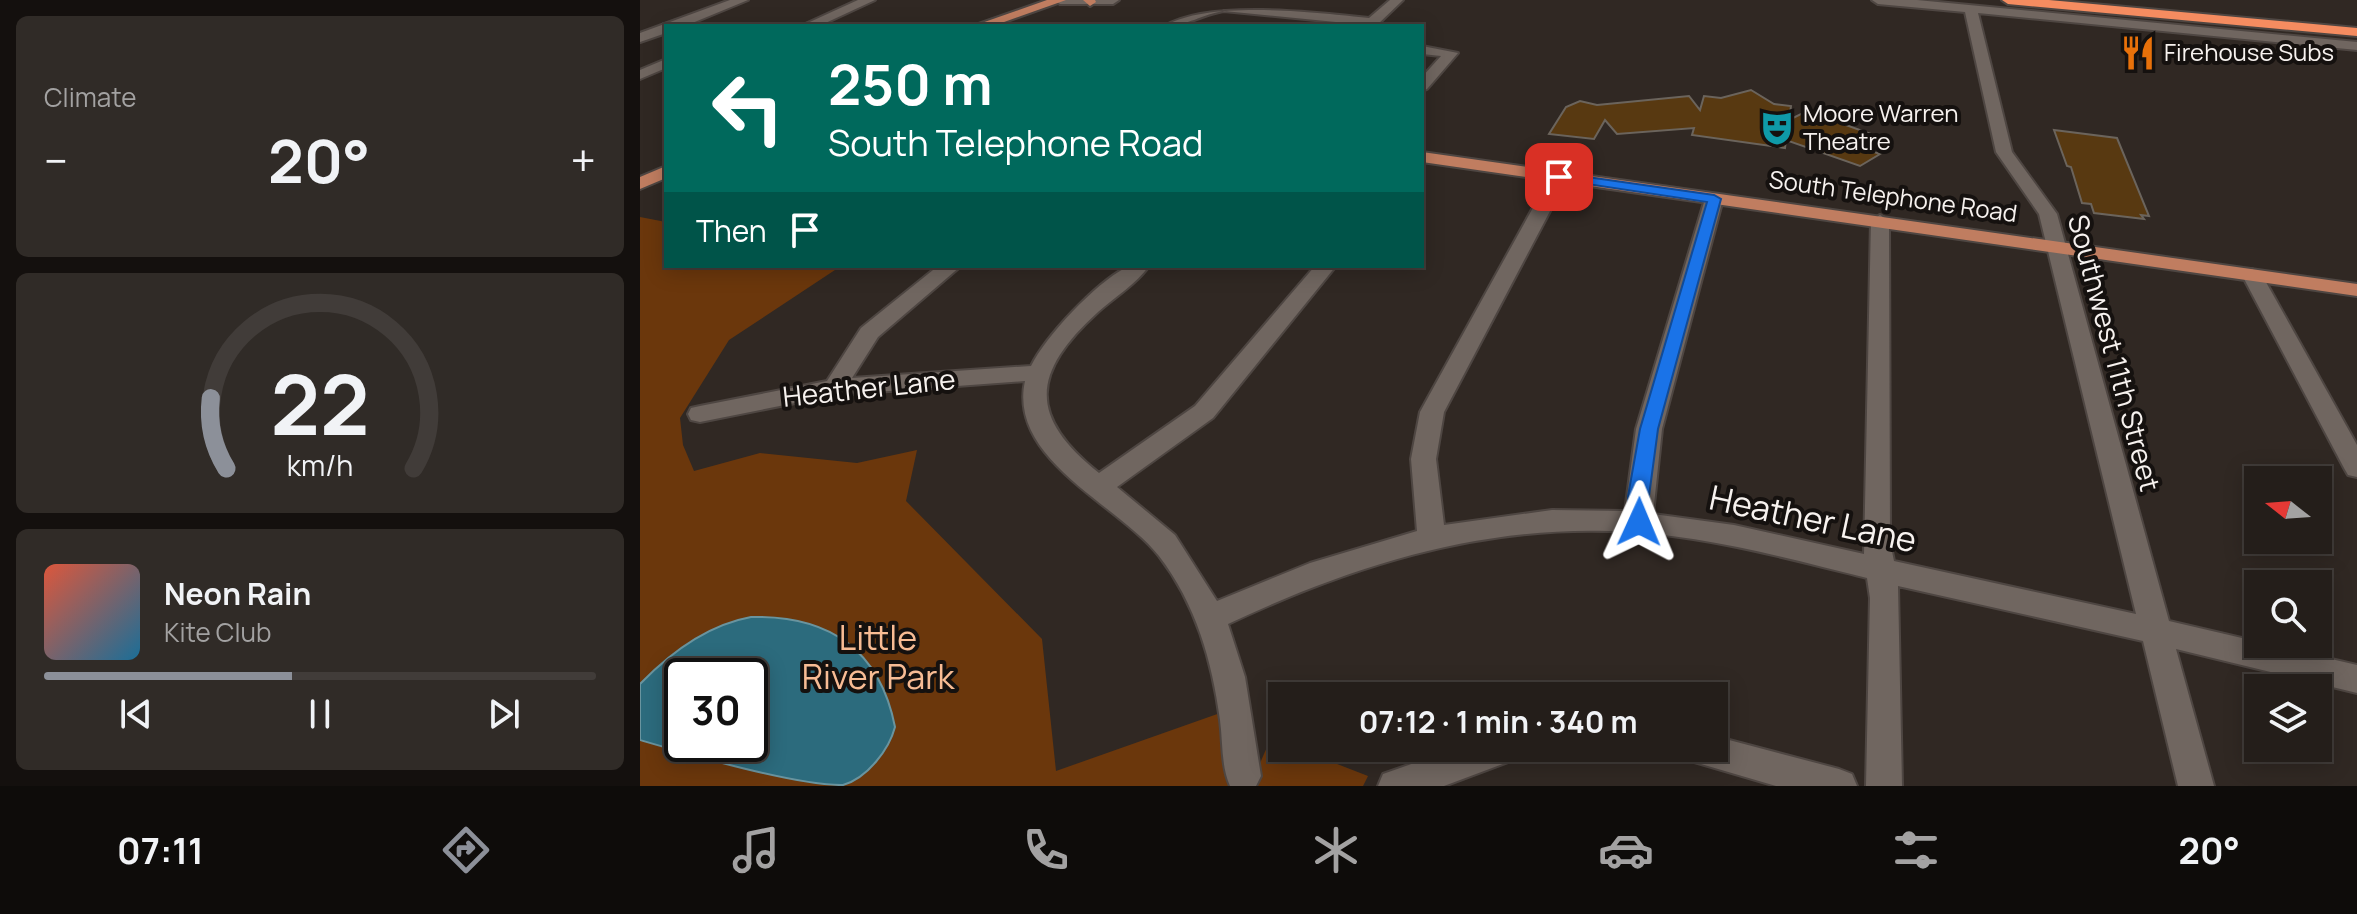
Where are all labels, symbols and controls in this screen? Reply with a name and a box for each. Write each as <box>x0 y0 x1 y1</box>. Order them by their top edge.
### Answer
restaurant icon: Firehouse Subs <box>2119 34 2157 72</box>
place label: Firehouse Subs <box>2164 35 2334 68</box>
text: 250 m <box>828 45 993 122</box>
icon: left <box>696 56 800 160</box>
text: Climate <box>44 79 136 115</box>
place label: Moore Warren Theatre <box>1803 96 1959 157</box>
theatre icon: Moore Warren Theatre <box>1758 109 1796 147</box>
text: South Telephone Road <box>828 118 1203 167</box>
text: 20° <box>268 119 370 201</box>
text: − <box>44 130 68 190</box>
text: + <box>571 130 596 190</box>
pin <box>1525 143 1593 211</box>
icon: arrive <box>1537 155 1581 199</box>
street label: South Telephone Road <box>1767 162 2019 229</box>
icon: arrive <box>783 208 827 252</box>
text: Then <box>696 210 767 251</box>
street label: Southwest 11th Street <box>2060 210 2170 495</box>
text: 22 <box>270 346 370 460</box>
street label: Heather Lane <box>781 359 957 415</box>
text: km/h <box>287 446 353 485</box>
north arrow <box>2244 466 2332 554</box>
map controls <box>2244 466 2332 762</box>
street label: Heather Lane <box>1705 474 1921 562</box>
position arrow <box>1597 480 1681 564</box>
button: search <box>2244 570 2332 658</box>
text: Neon Rain <box>164 573 311 614</box>
text: Kite Club <box>164 614 271 650</box>
park label: Little River Park <box>802 614 955 699</box>
speed limit sign: 30 <box>664 658 768 762</box>
button: layers <box>2244 674 2332 762</box>
icon: previous <box>114 692 158 736</box>
icon: pause <box>298 692 342 736</box>
icon: next <box>482 692 526 736</box>
text: 07:12 · 1 min · 340 m <box>1359 701 1637 742</box>
icon: directions <box>438 822 494 878</box>
icon: music <box>728 822 784 878</box>
icon: phone <box>1018 822 1074 878</box>
icon: climate <box>1308 822 1364 878</box>
icon: car <box>1598 822 1654 878</box>
icon: filters <box>1888 822 1944 878</box>
text: 07:11 <box>117 826 204 875</box>
text: 20° <box>2179 826 2240 875</box>

